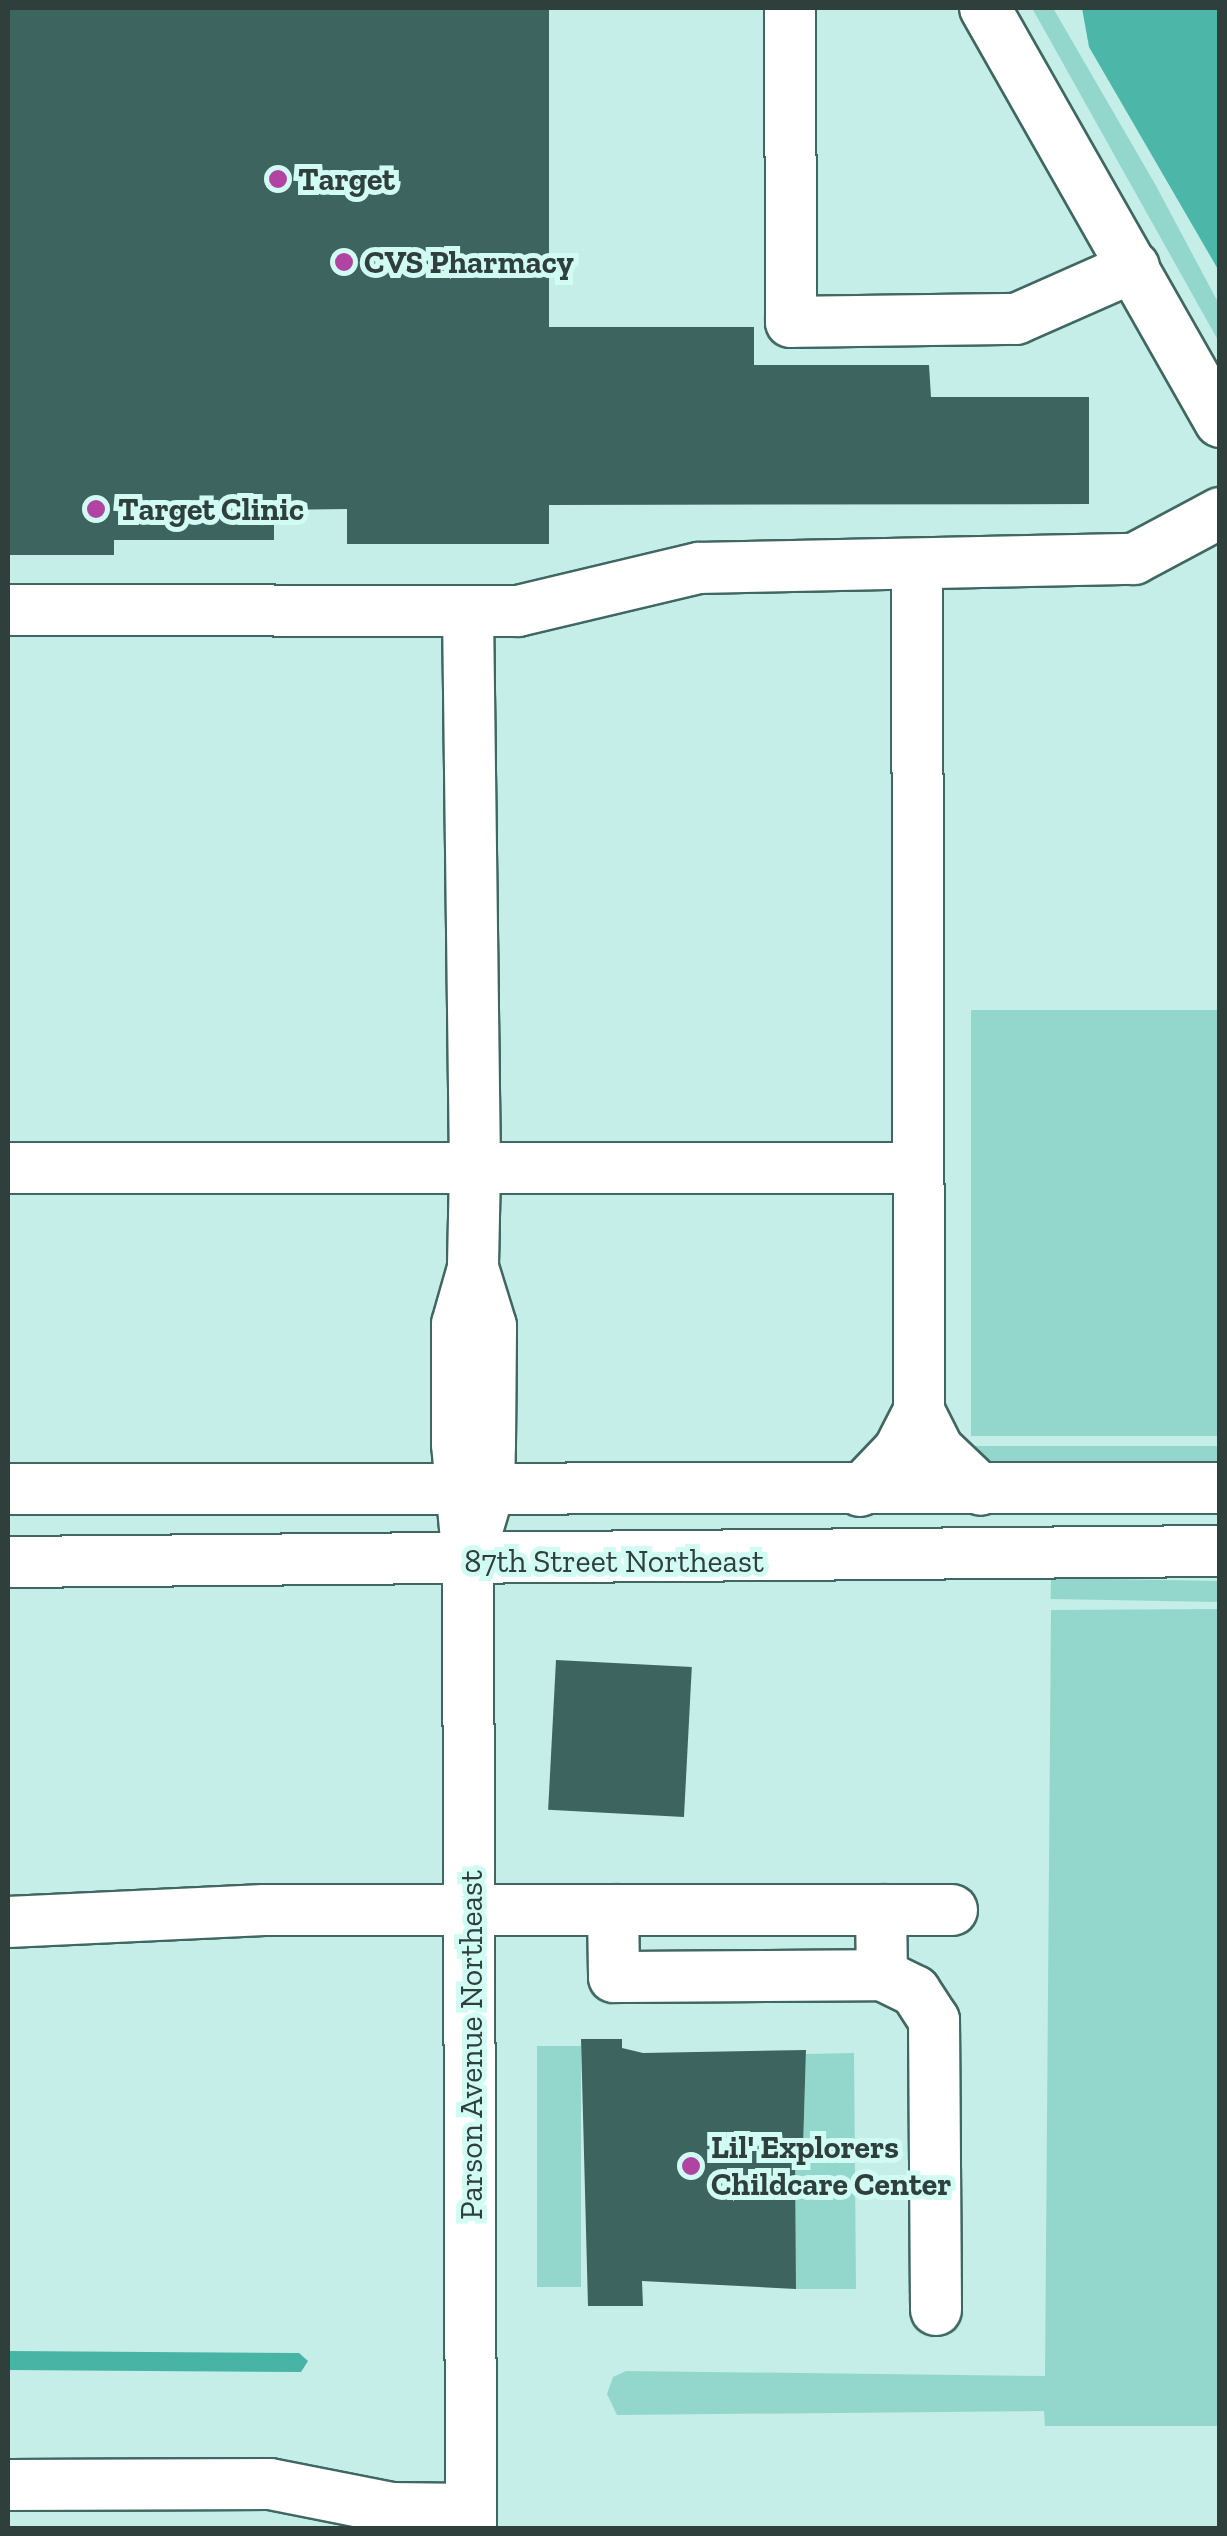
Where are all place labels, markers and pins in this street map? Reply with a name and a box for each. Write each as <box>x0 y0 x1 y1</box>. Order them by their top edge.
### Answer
place label: Target <box>298 160 395 198</box>
marker: Target <box>267 168 289 190</box>
place label: CVS Pharmacy <box>364 243 574 281</box>
marker: CVS Pharmacy <box>333 251 355 273</box>
place label: Target Clinic <box>118 490 304 528</box>
marker: Target Clinic <box>83 496 109 522</box>
place label: Lil' Explorers Childcare Center <box>711 2129 951 2204</box>
marker: Lil' Explorers Childcare Center <box>680 2155 702 2177</box>

